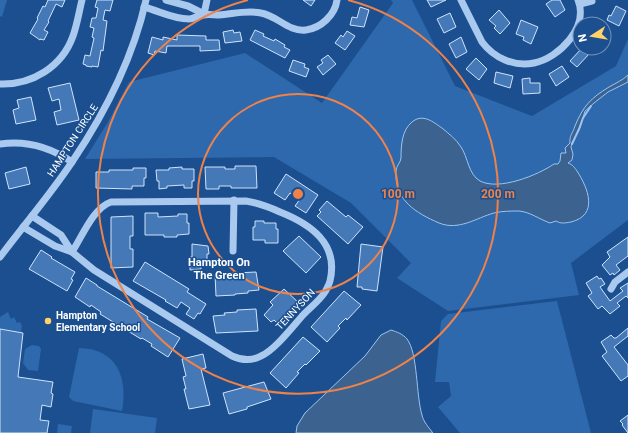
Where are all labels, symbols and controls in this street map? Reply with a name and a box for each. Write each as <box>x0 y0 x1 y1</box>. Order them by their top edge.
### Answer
north arrow <box>572 16 612 56</box>
text: N <box>575 33 590 43</box>
street label: HAMPTON CIRCLE <box>45 102 100 179</box>
centre of rings <box>291 187 305 201</box>
text: 100 m <box>381 187 415 201</box>
text: 200 m <box>481 187 515 201</box>
district label: Hampton On The Green <box>188 256 250 282</box>
street label: TENNYSON <box>274 287 317 332</box>
place label: Hampton Elementary School <box>56 310 141 333</box>
marker: Hampton Elementary School <box>43 316 53 326</box>

